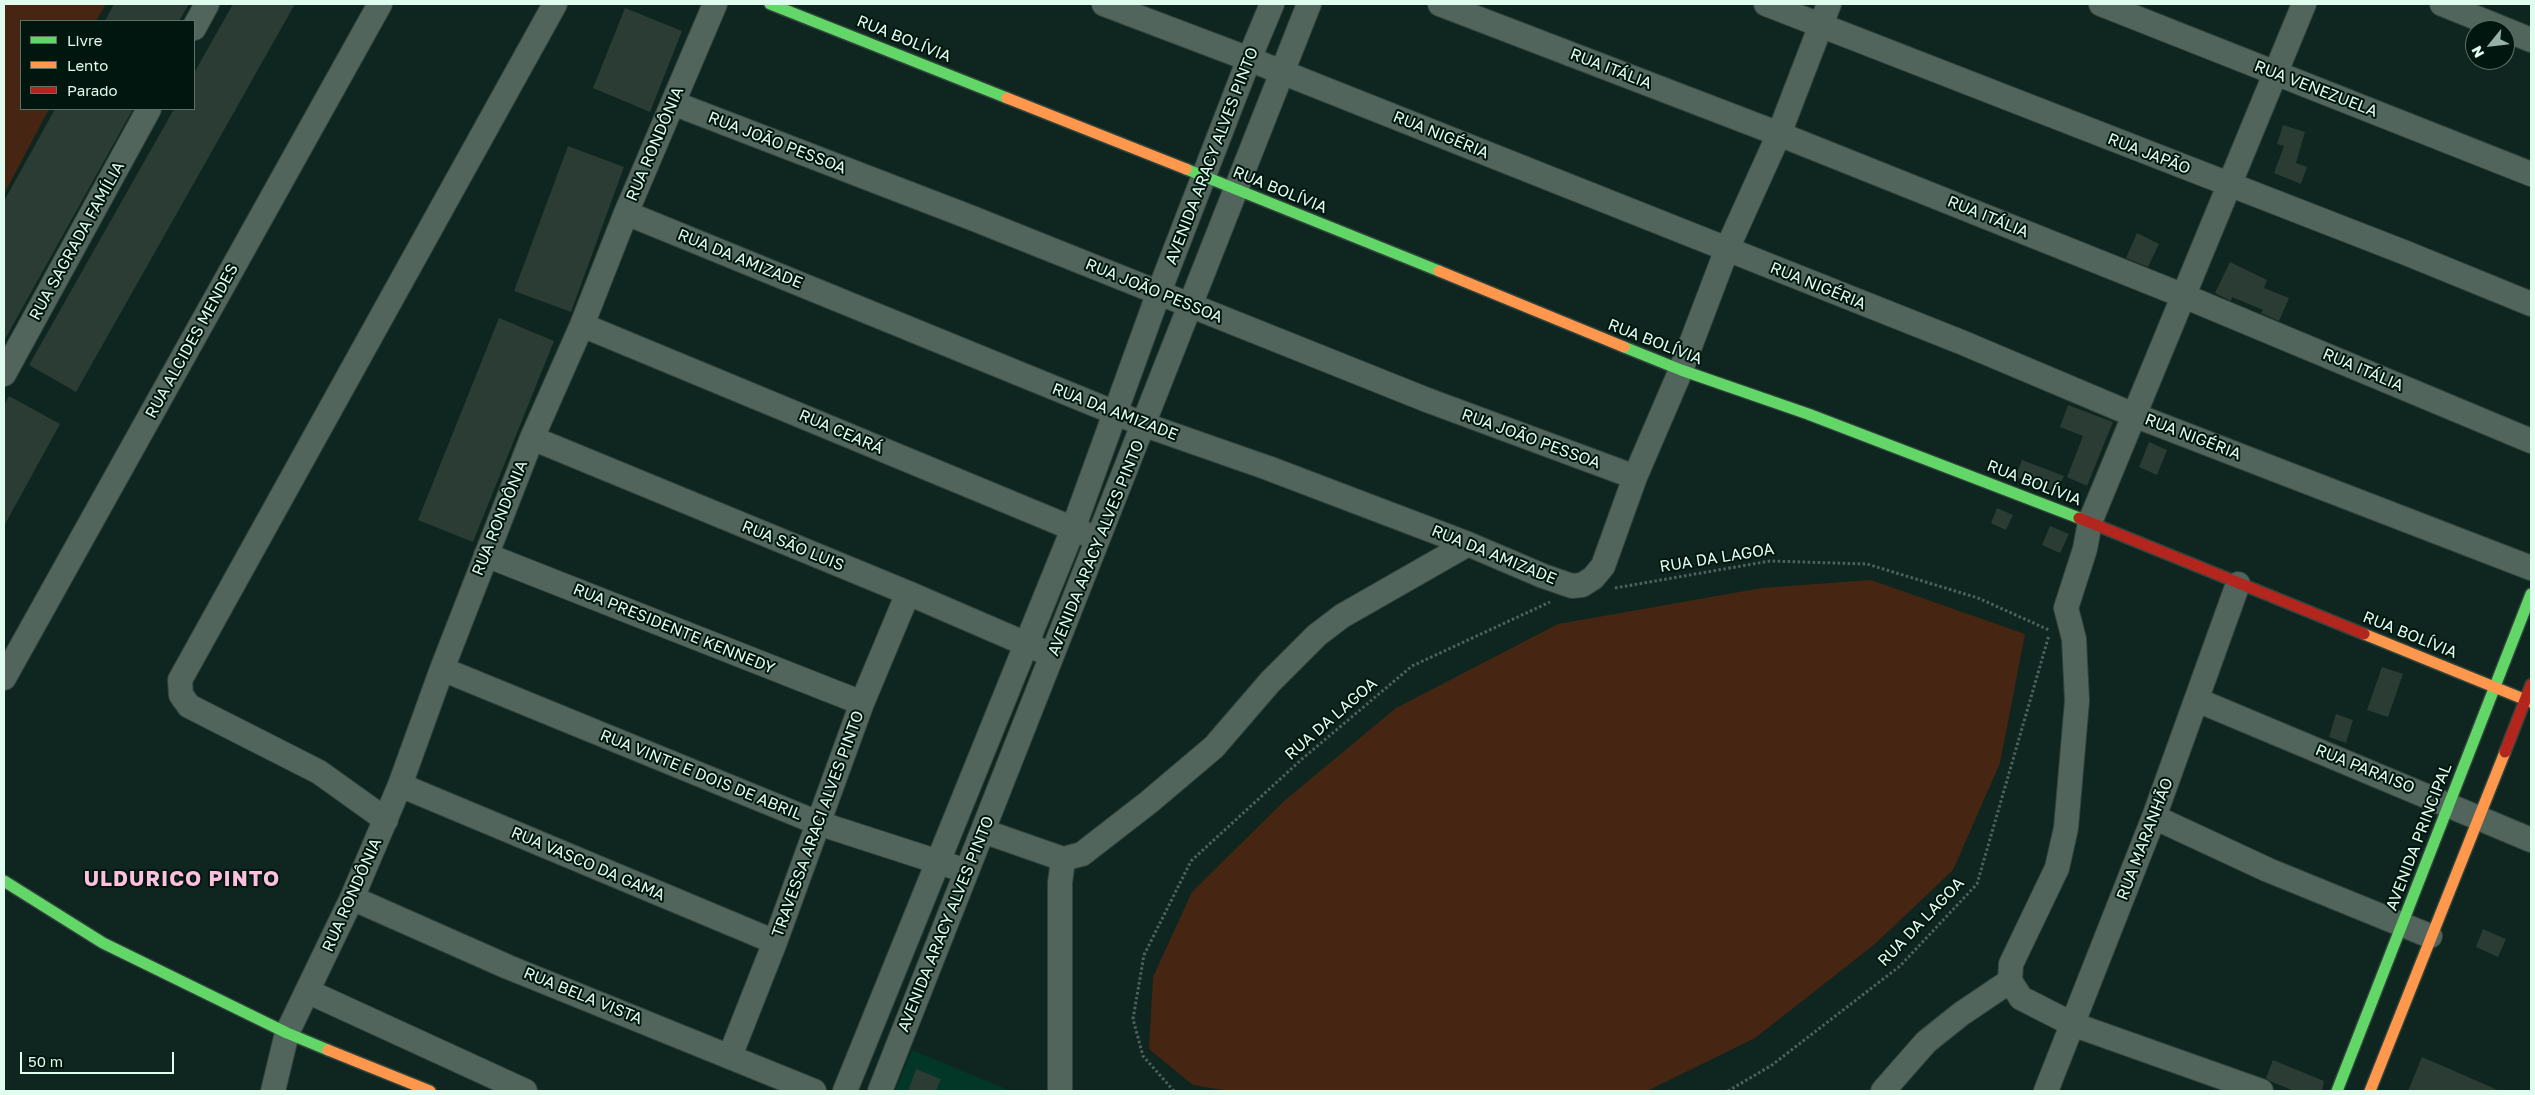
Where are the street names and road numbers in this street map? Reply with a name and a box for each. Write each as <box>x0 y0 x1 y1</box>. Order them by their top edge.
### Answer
street label: RUA BOLÍVIA <box>854 11 954 67</box>
street label: AVENIDA ARACY ALVES PINTO <box>1162 45 1262 267</box>
street label: RUA ITÁLIA <box>1567 45 1655 93</box>
street label: RUA VENEZUELA <box>2252 57 2380 121</box>
street label: RUA RONDÔNIA <box>622 84 688 204</box>
street label: RUA NIGÉRIA <box>1390 107 1492 163</box>
street label: RUA JOÃO PESSOA <box>705 108 849 178</box>
street label: RUA JAPÃO <box>2105 129 2193 179</box>
street label: RUA SAGRADA FAMÍLIA <box>25 158 129 324</box>
street label: RUA BOLÍVIA <box>1230 162 1330 218</box>
street label: RUA ITÁLIA <box>1945 192 2031 242</box>
street label: RUA DA AMIZADE <box>675 225 805 293</box>
street label: RUA JOÃO PESSOA <box>1083 255 1225 327</box>
street label: RUA NIGÉRIA <box>1767 258 1869 314</box>
street label: RUA ALCIDES MENDES <box>141 260 243 422</box>
street label: RUA BOLÍVIA <box>1605 315 1705 369</box>
street label: RUA ITÁLIA <box>2320 344 2406 396</box>
street label: RUA DA AMIZADE <box>1049 379 1181 445</box>
street label: RUA JOÃO PESSOA <box>1459 405 1603 473</box>
street label: RUA CEARÁ <box>796 406 886 458</box>
street label: RUA NIGÉRIA <box>2142 410 2244 464</box>
street label: AVENIDA ARACY ALVES PINTO <box>1044 437 1148 659</box>
street label: RUA BOLÍVIA <box>1984 456 2084 510</box>
street label: RUA RONDÔNIA <box>468 458 532 578</box>
street label: RUA SÃO LUIS <box>739 517 847 575</box>
street label: RUA DA AMIZADE <box>1429 521 1559 589</box>
street label: RUA DA LAGOA <box>1658 539 1776 577</box>
street label: RUA PRESIDENTE KENNEDY <box>570 580 778 678</box>
street label: RUA BOLÍVIA <box>2360 607 2460 663</box>
street label: RUA DA LAGOA <box>1281 674 1381 764</box>
street label: TRAVESSA ARACI ALVES PINTO <box>768 708 868 940</box>
street label: RUA VINTE E DOIS DE ABRIL <box>597 726 805 824</box>
street label: RUA PARAISO <box>2313 740 2417 798</box>
street label: AVENIDA PRINCIPAL <box>2382 761 2456 913</box>
street label: RUA MARANHÃO <box>2113 775 2177 903</box>
street label: AVENIDA ARACY ALVES PINTO <box>894 813 998 1035</box>
street label: RUA VASCO DA GAMA <box>508 823 668 905</box>
street label: RUA RONDÔNIA <box>318 835 386 955</box>
street label: RUA DA LAGOA <box>1874 874 1968 970</box>
street label: RUA BELA VISTA <box>521 963 645 1029</box>

